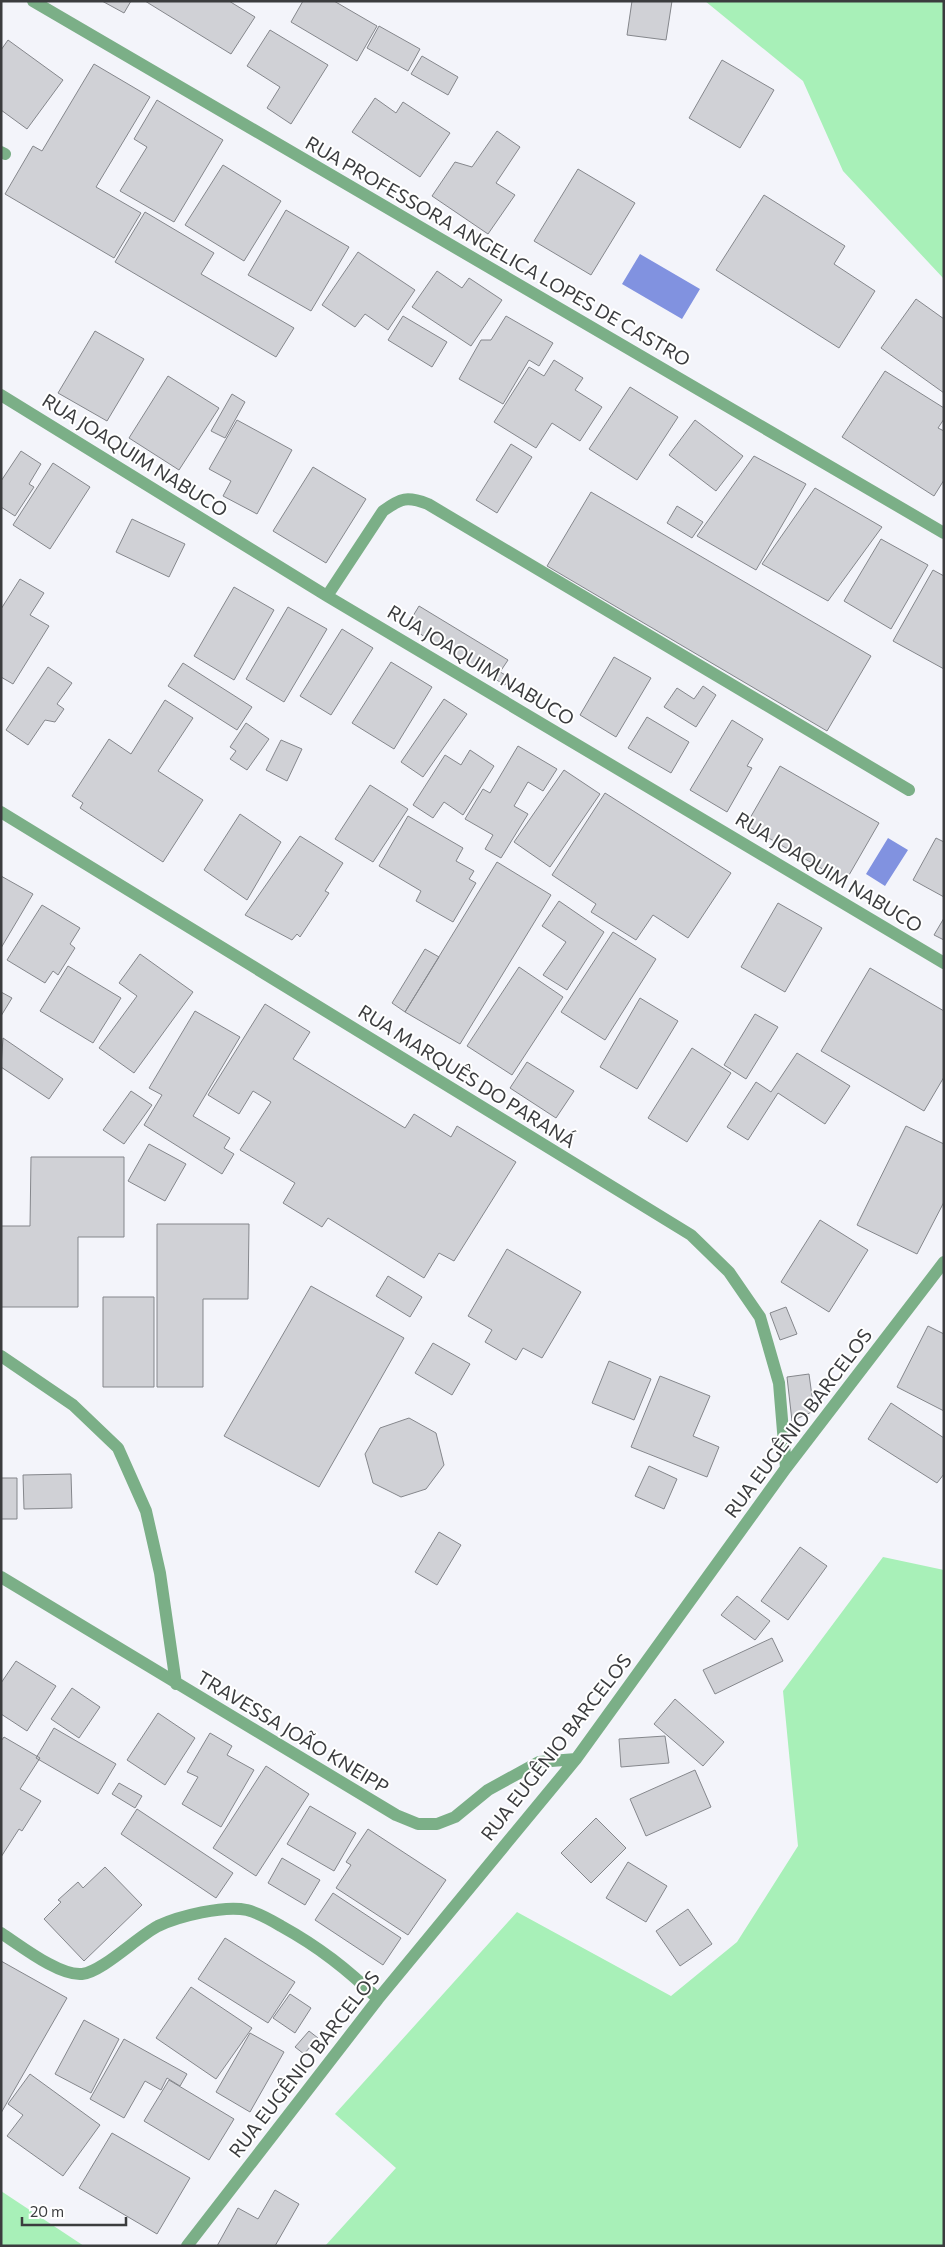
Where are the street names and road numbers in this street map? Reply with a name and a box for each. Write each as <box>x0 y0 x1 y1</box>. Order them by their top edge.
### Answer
street label: RUA PROFESSORA ANGELICA LOPES DE CASTRO <box>302 130 695 371</box>
street label: RUA JOAQUIM NABUCO <box>38 388 232 521</box>
street label: RUA JOAQUIM NABUCO <box>384 600 579 730</box>
street label: RUA JOAQUIM NABUCO <box>732 807 927 937</box>
street label: RUA MARQUÊS DO PARANÁ <box>354 999 580 1152</box>
street label: RUA EUGÊNIO BARCELOS <box>719 1324 876 1522</box>
street label: RUA EUGÊNIO BARCELOS <box>475 1649 636 1845</box>
street label: TRAVESSA JOÃO KNEIPP <box>193 1665 393 1798</box>
street label: RUA EUGÊNIO BARCELOS <box>223 1966 384 2162</box>

